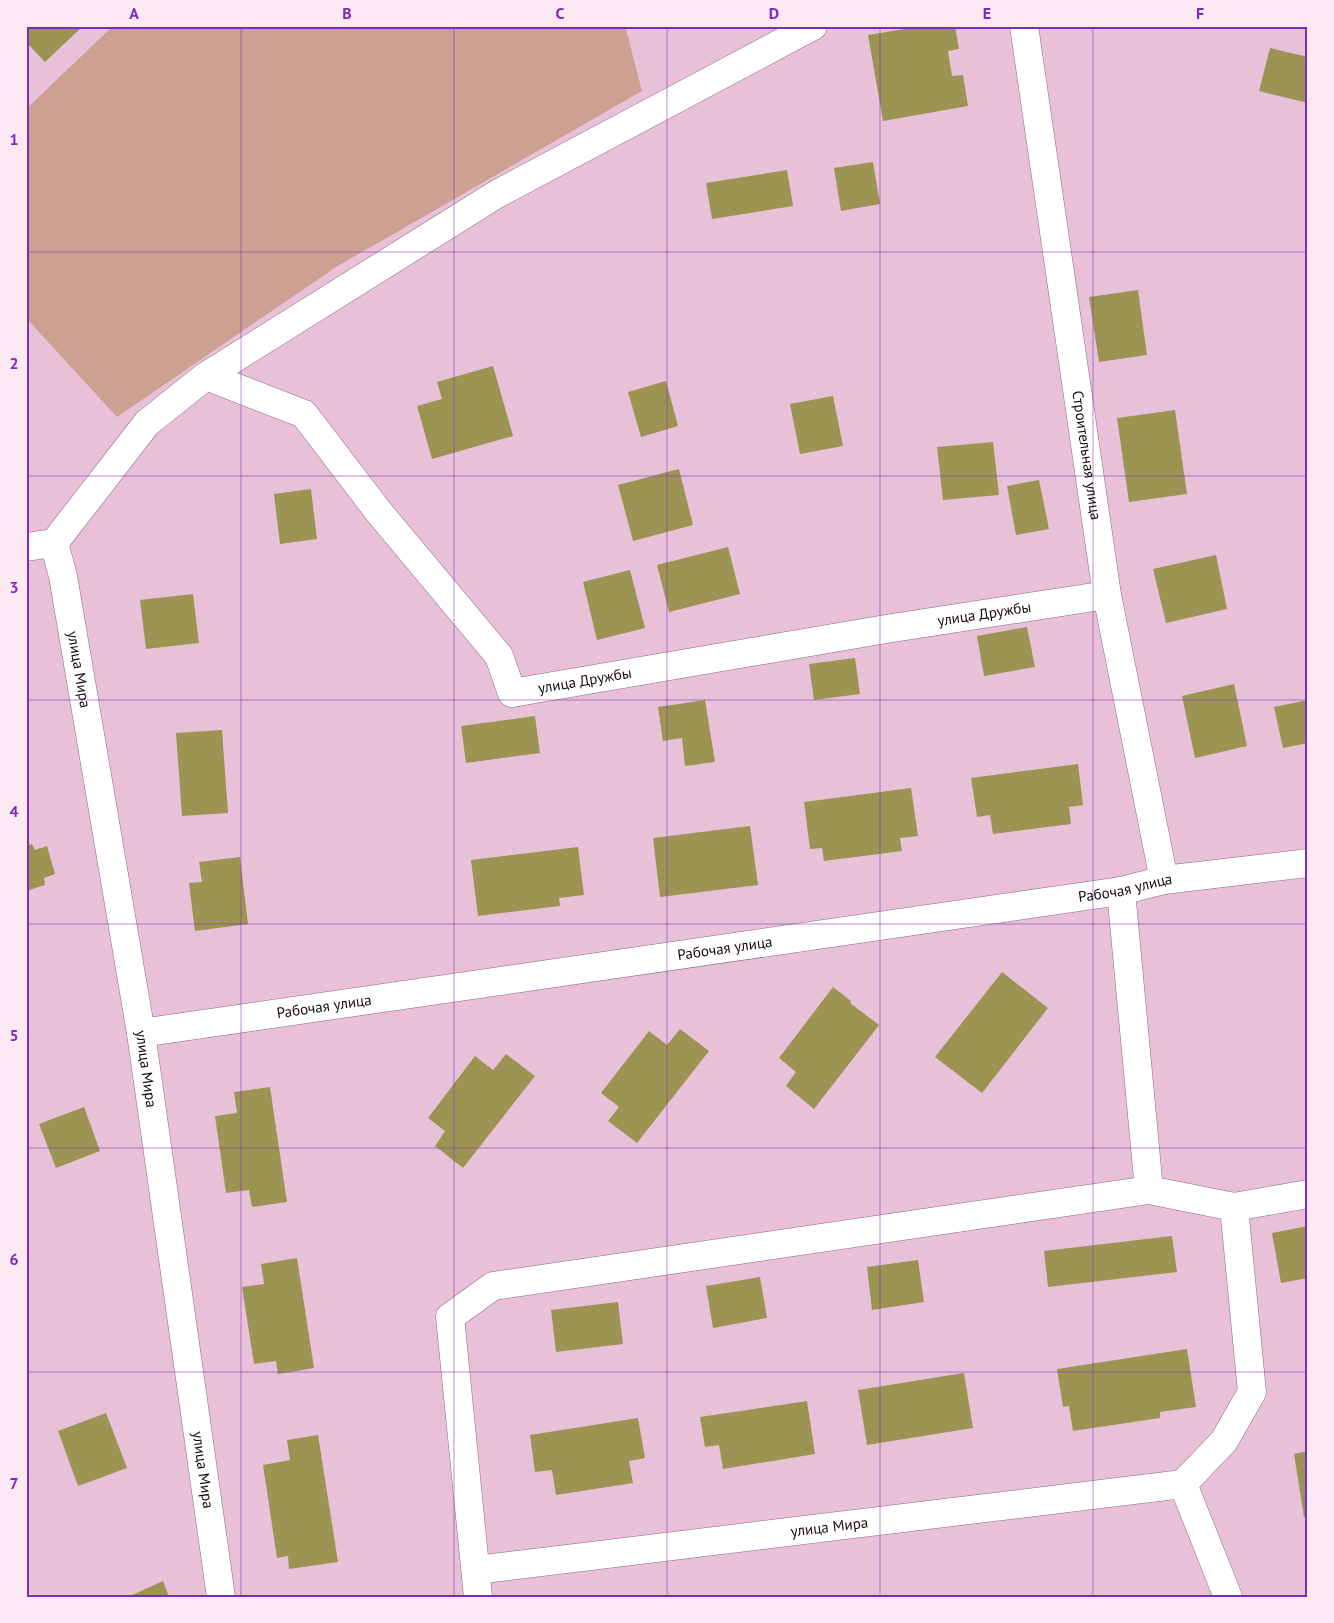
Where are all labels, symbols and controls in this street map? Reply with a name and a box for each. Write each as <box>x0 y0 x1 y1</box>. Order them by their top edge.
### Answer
text: A <box>129 3 139 23</box>
text: B <box>342 3 352 23</box>
text: C <box>556 3 565 23</box>
text: D <box>769 3 779 23</box>
text: E <box>983 3 991 23</box>
text: F <box>1196 3 1204 23</box>
text: 1 <box>9 129 19 149</box>
text: 2 <box>9 353 19 373</box>
street label: Строительная улица <box>1068 389 1106 521</box>
text: 3 <box>9 577 19 597</box>
street label: улица Дружбы <box>936 597 1032 630</box>
street label: улица Мира <box>64 629 95 709</box>
street label: улица Дружбы <box>536 663 633 697</box>
text: 4 <box>9 801 19 821</box>
street label: Рабочая улица <box>1077 869 1173 906</box>
street label: Рабочая улица <box>676 932 774 964</box>
street label: Рабочая улица <box>275 990 373 1022</box>
text: 5 <box>9 1025 19 1045</box>
street label: улица Мира <box>132 1029 161 1109</box>
text: 6 <box>9 1249 19 1269</box>
street label: улица Мира <box>189 1430 218 1510</box>
text: 7 <box>9 1473 19 1493</box>
street label: улица Мира <box>790 1512 869 1541</box>

